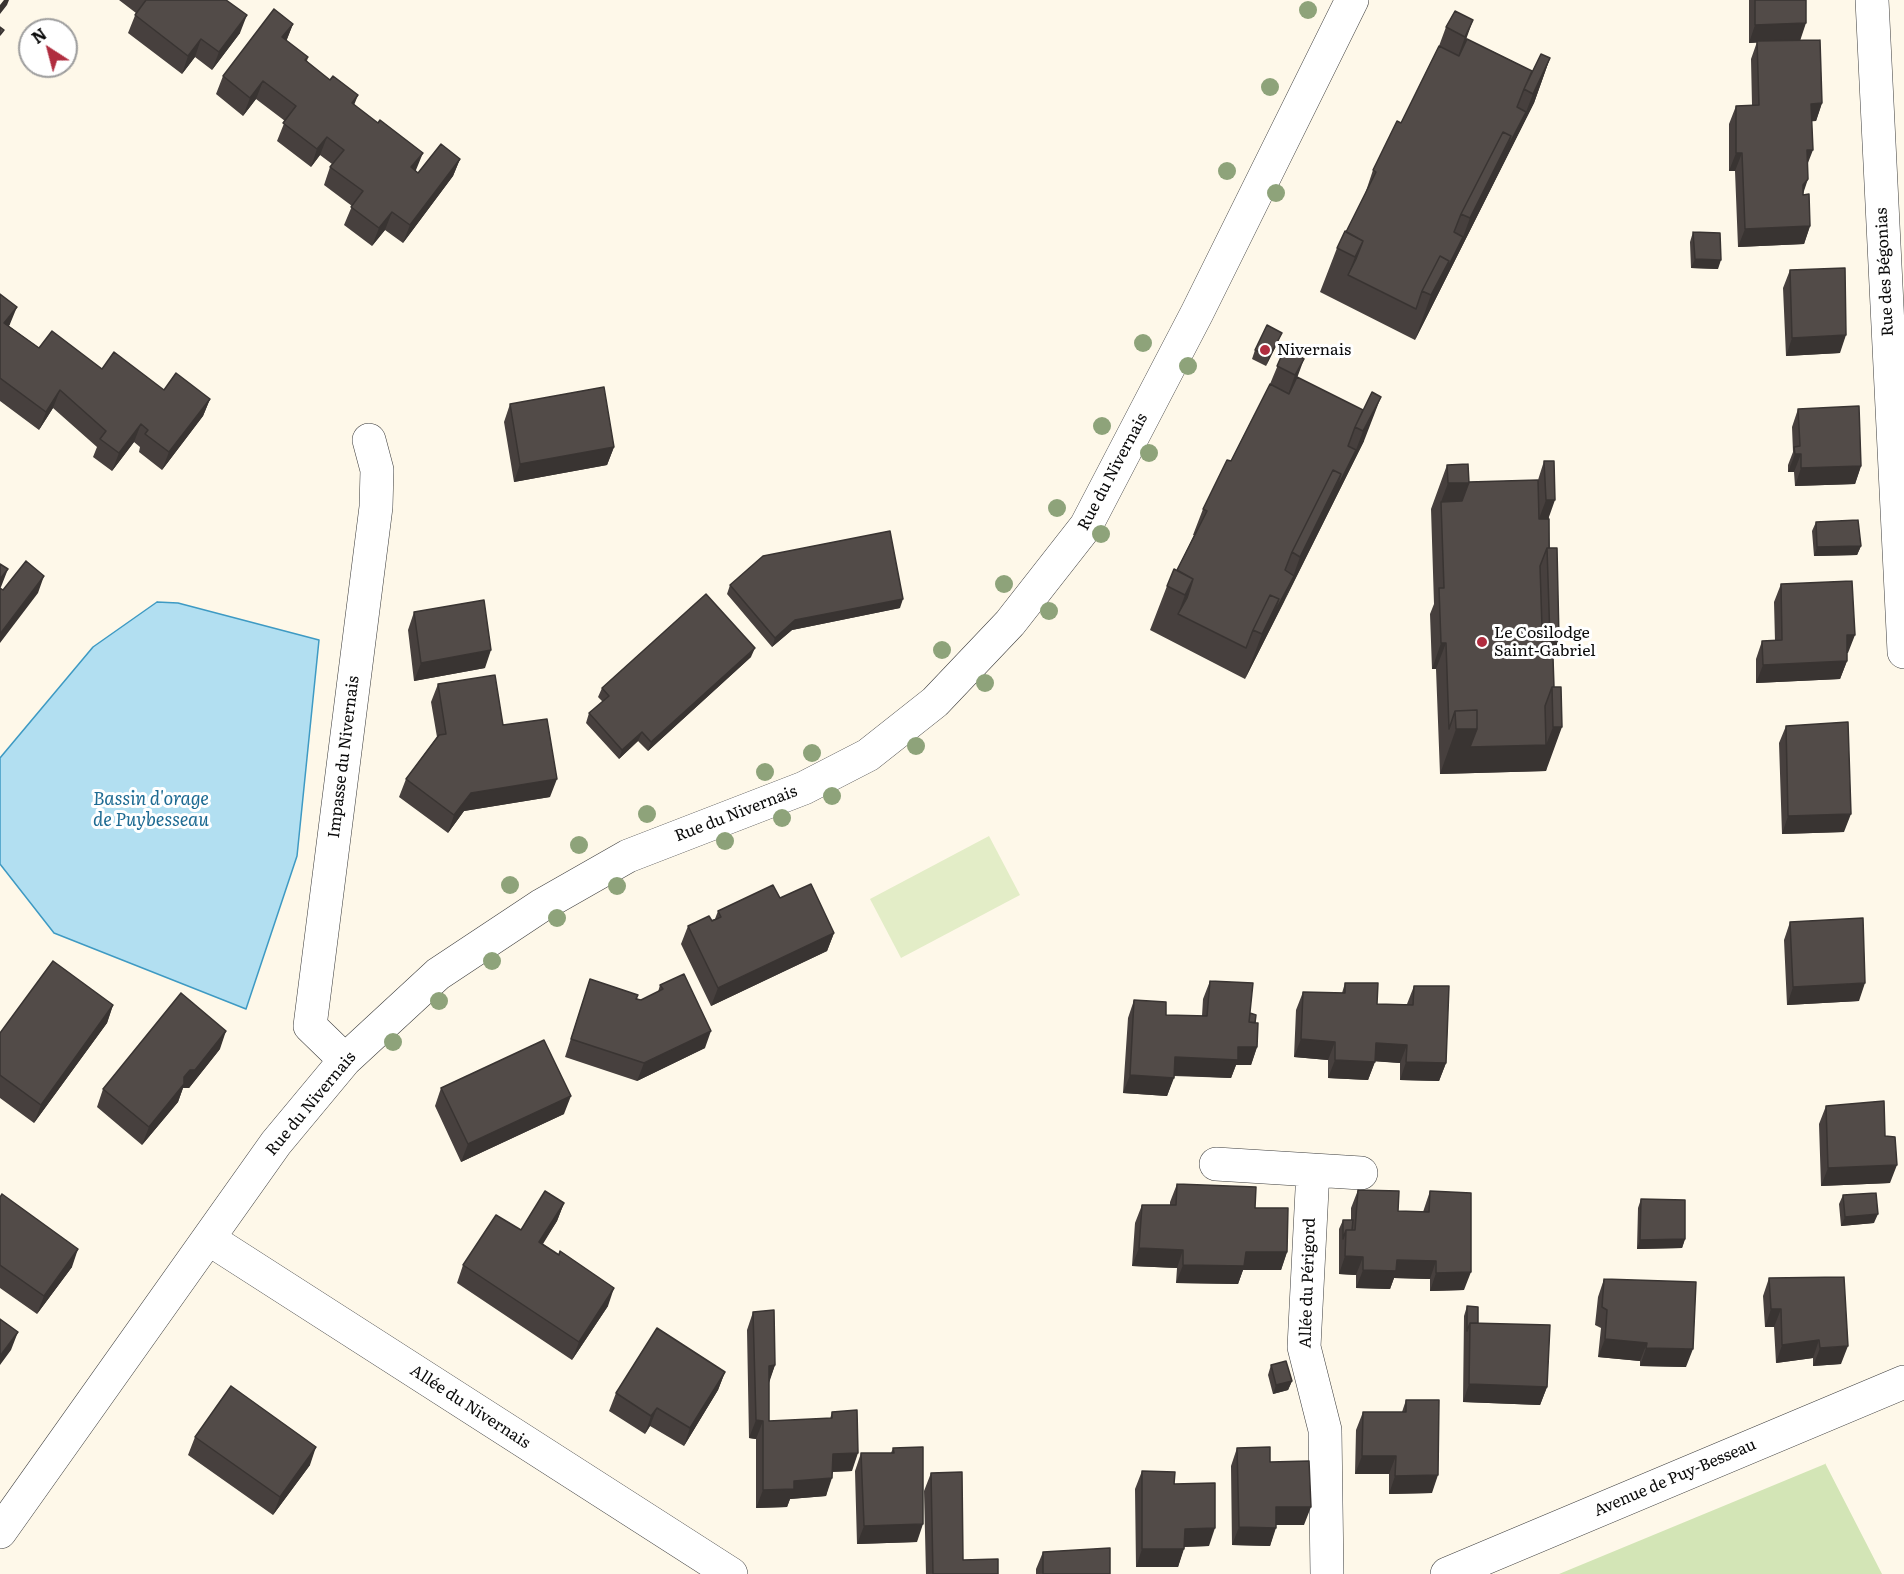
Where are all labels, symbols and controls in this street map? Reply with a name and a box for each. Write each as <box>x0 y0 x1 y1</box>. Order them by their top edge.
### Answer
north arrow <box>18 18 78 78</box>
text: N <box>26 21 51 49</box>
street label: Rue des Bégonias <box>1872 207 1898 337</box>
place label: Nivernais <box>1277 340 1351 360</box>
marker: Nivernais <box>1258 343 1272 357</box>
street label: Rue du Nivernais <box>1074 410 1152 534</box>
place label: Le Cosilodge Saint-Gabriel <box>1494 623 1596 661</box>
marker: Le Cosilodge Saint-Gabriel <box>1475 635 1489 649</box>
street label: Impasse du Nivernais <box>325 675 363 839</box>
street label: Rue du Nivernais <box>672 782 800 846</box>
water label: Bassin d'orage de Puybesseau <box>93 789 209 832</box>
street label: Rue du Nivernais <box>262 1048 360 1160</box>
street label: Allée du Périgord <box>1296 1217 1320 1349</box>
street label: Allée du Nivernais <box>406 1361 534 1453</box>
street label: Avenue de Puy-Besseau <box>1591 1435 1759 1521</box>

